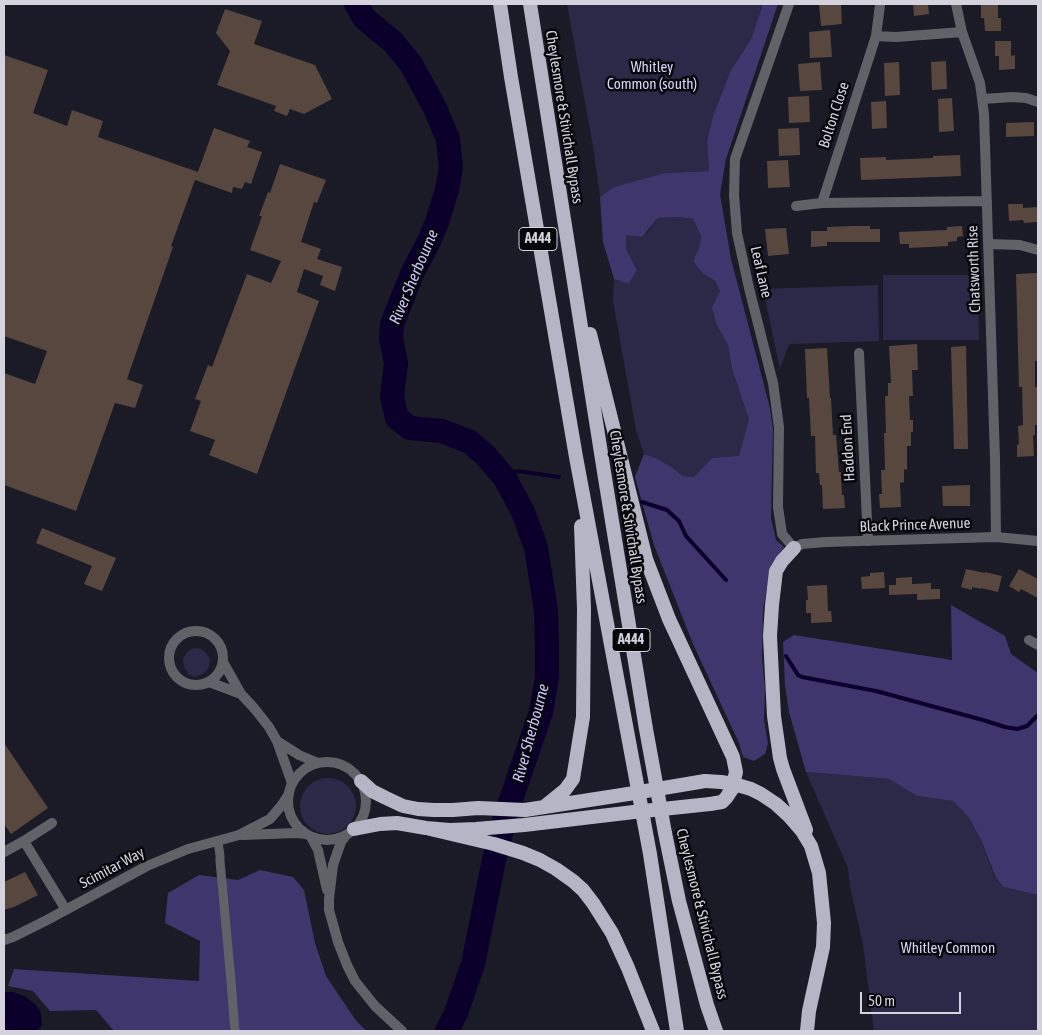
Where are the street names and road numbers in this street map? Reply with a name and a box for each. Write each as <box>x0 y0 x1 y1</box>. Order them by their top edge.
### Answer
street label: Cheylesmore & Stivichall Bypass <box>541 29 587 205</box>
street label: Bolton Close <box>815 80 853 150</box>
street label: Chatsworth Rise <box>963 225 985 313</box>
road number: A444 <box>519 228 557 250</box>
street label: Leaf Lane <box>746 244 776 300</box>
street label: Haddon End <box>837 414 859 482</box>
street label: Cheylesmore & Stivichall Bypass <box>605 429 651 605</box>
street label: Black Prince Avenue <box>859 514 971 536</box>
road number: A444 <box>612 628 650 652</box>
street label: Cheylesmore & Stivichall Bypass <box>672 827 732 1001</box>
street label: Scimitar Way <box>76 843 148 893</box>

